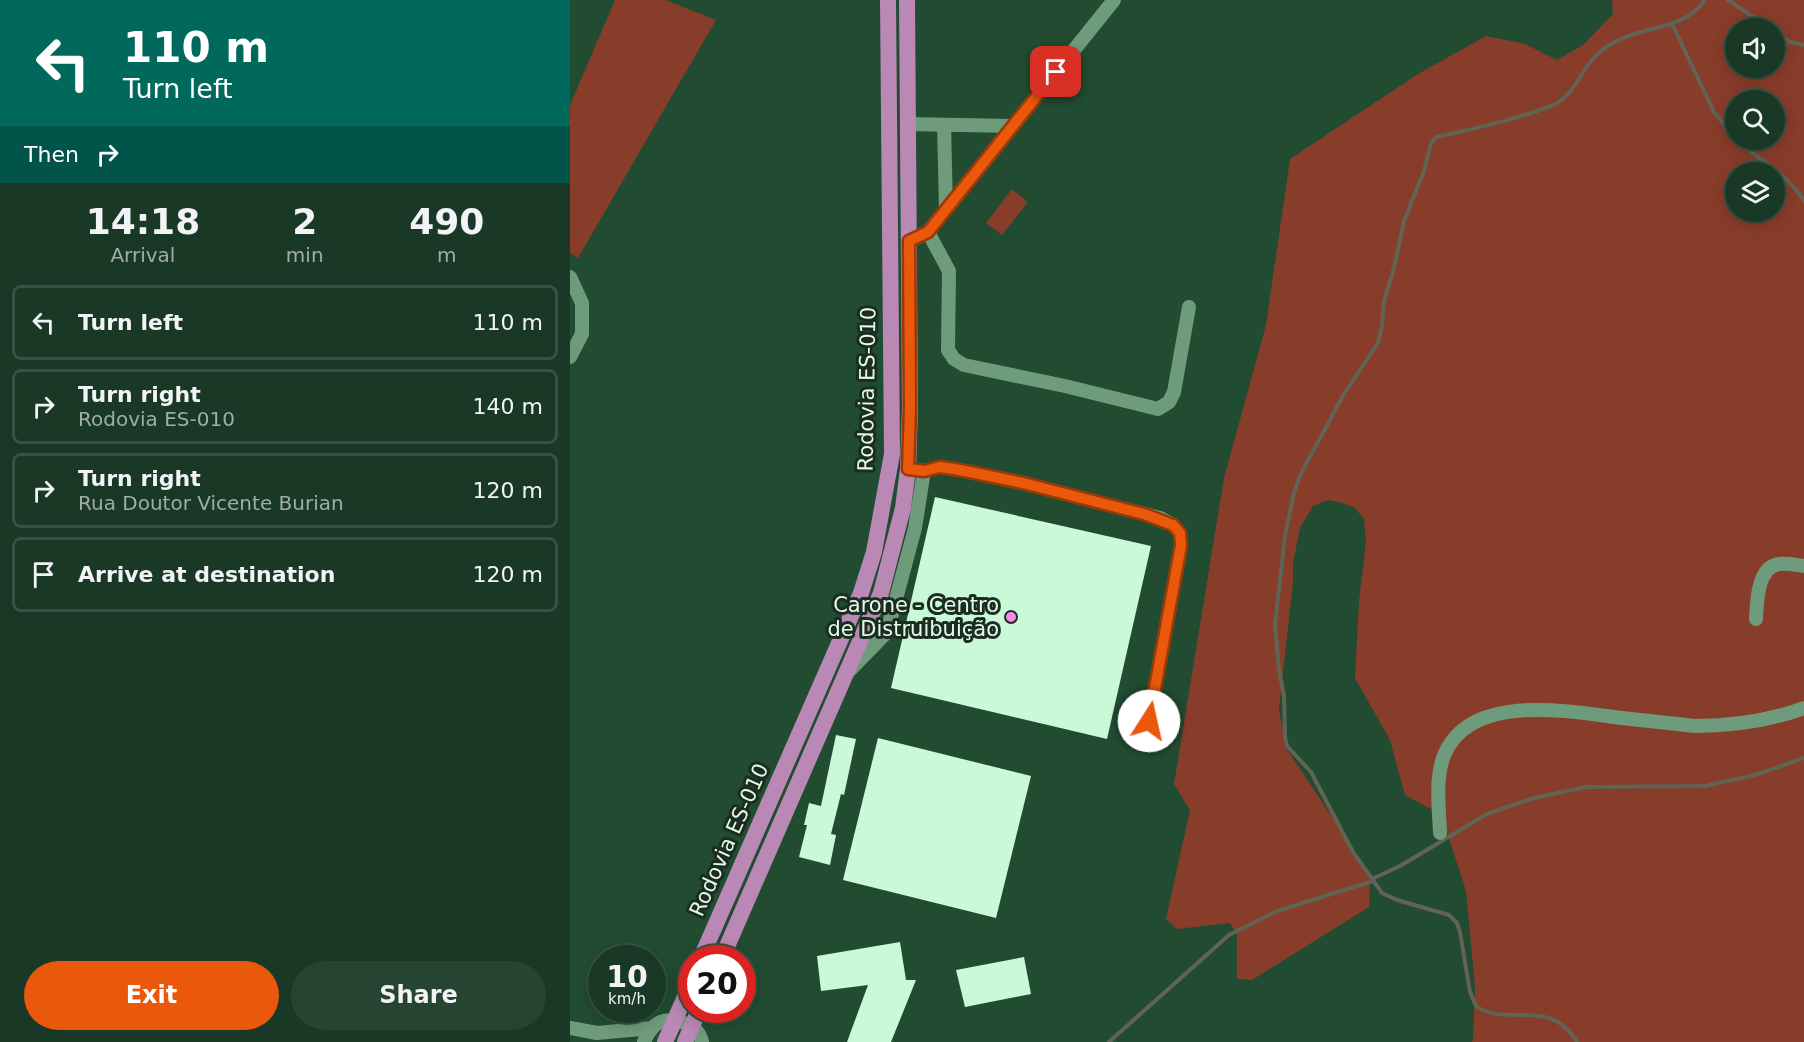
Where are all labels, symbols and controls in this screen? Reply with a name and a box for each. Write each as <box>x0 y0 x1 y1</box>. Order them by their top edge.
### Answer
map controls <box>1725 18 1785 222</box>
button: sound <box>1725 18 1785 78</box>
text: 110 m <box>123 23 269 72</box>
icon: left <box>24 24 102 102</box>
pin <box>1030 46 1081 97</box>
icon: arrive <box>1039 55 1072 88</box>
text: Turn left <box>123 73 233 104</box>
button: search <box>1725 90 1785 150</box>
icon: right <box>91 138 124 171</box>
text: Then <box>24 142 79 167</box>
button: layers <box>1725 162 1785 222</box>
text: 14:18 <box>86 201 200 242</box>
text: 2 <box>292 201 317 242</box>
text: 490 <box>409 201 484 242</box>
text: Arrival <box>110 243 175 267</box>
text: min <box>286 243 324 267</box>
text: m <box>437 243 457 267</box>
icon: left <box>27 306 60 339</box>
street label: Rodovia ES-010 <box>854 306 880 472</box>
text: Turn left <box>78 310 183 335</box>
text: 110 m <box>473 310 543 335</box>
text: Turn right <box>78 382 201 407</box>
icon: right <box>27 390 60 423</box>
text: 140 m <box>473 394 543 419</box>
text: Rodovia ES-010 <box>78 407 235 431</box>
text: Turn right <box>78 466 201 491</box>
icon: right <box>27 474 60 507</box>
text: 120 m <box>473 478 543 503</box>
text: Rua Doutor Vicente Burian <box>78 491 344 515</box>
icon: arrive <box>27 558 60 591</box>
text: Arrive at destination <box>78 562 335 587</box>
text: 120 m <box>473 562 543 587</box>
place label: Carone - Centro de Distruibuição <box>827 593 999 641</box>
marker: Carone - Centro de Distruibuição <box>1004 610 1018 624</box>
position arrow <box>1117 689 1181 753</box>
street label: Rodovia ES-010 <box>685 760 773 920</box>
speed limit sign: 20 <box>678 945 756 1023</box>
text: 10 <box>606 959 648 994</box>
button: Exit <box>24 961 279 1030</box>
button: Share <box>291 961 546 1030</box>
text: km/h <box>608 990 646 1008</box>

